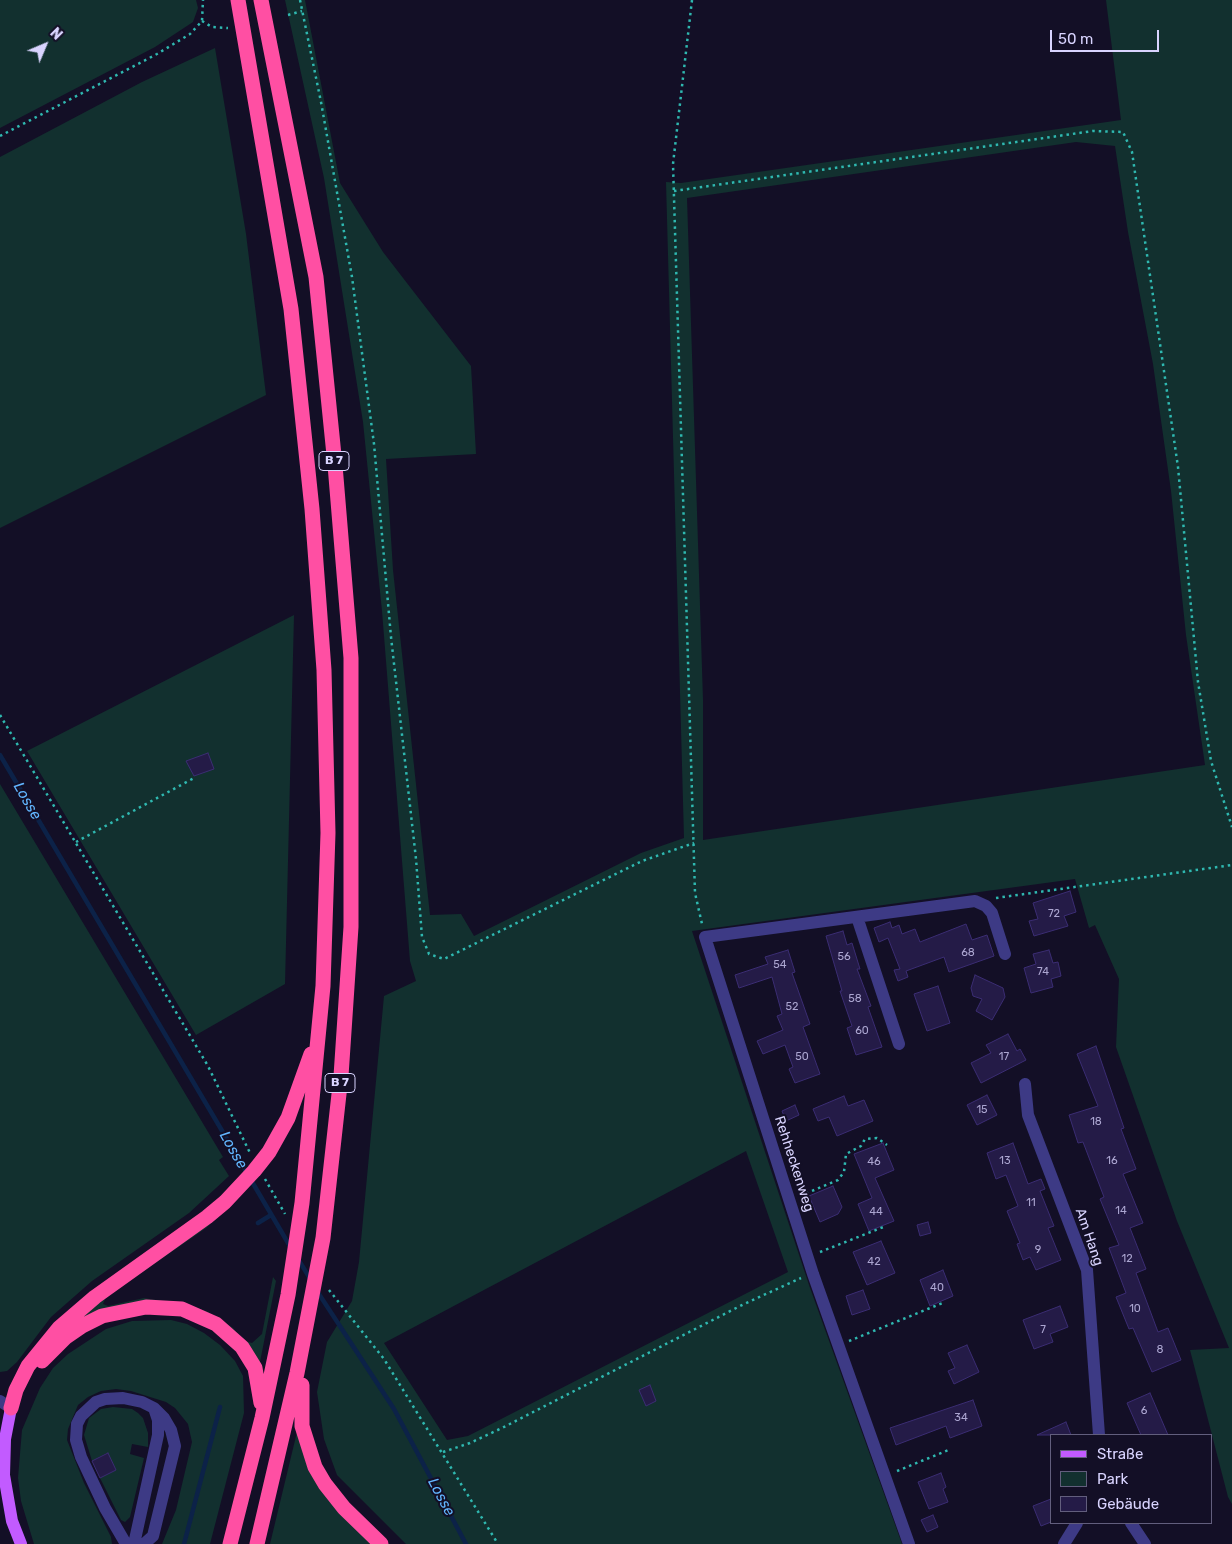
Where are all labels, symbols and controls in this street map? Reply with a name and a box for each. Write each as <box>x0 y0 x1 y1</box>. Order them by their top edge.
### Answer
north arrow <box>20 20 70 70</box>
scale bar <box>1052 20 1161 52</box>
text: N <box>46 24 66 44</box>
text: 50 m <box>1058 30 1093 48</box>
road number: B 7 <box>319 452 349 471</box>
water label: Losse <box>9 779 45 823</box>
house number: 72 <box>1048 907 1060 921</box>
house number: 68 <box>961 946 975 960</box>
house number: 56 <box>837 950 851 964</box>
house number: 54 <box>773 958 787 972</box>
house number: 74 <box>1037 965 1049 979</box>
house number: 58 <box>848 992 862 1006</box>
house number: 52 <box>786 1000 798 1014</box>
house number: 60 <box>855 1024 869 1038</box>
house number: 50 <box>795 1050 809 1064</box>
house number: 17 <box>999 1050 1009 1064</box>
road number: B 7 <box>325 1074 355 1092</box>
house number: 15 <box>976 1103 988 1117</box>
street label: Rehheckenweg <box>771 1114 817 1214</box>
house number: 18 <box>1090 1115 1102 1129</box>
water label: Losse <box>215 1128 251 1172</box>
house number: 13 <box>999 1154 1011 1168</box>
house number: 16 <box>1106 1154 1118 1168</box>
house number: 46 <box>867 1155 881 1169</box>
house number: 11 <box>1026 1196 1036 1210</box>
house number: 14 <box>1115 1204 1127 1218</box>
house number: 44 <box>869 1205 883 1219</box>
street label: Am Hang <box>1071 1206 1107 1268</box>
house number: 9 <box>1035 1243 1041 1257</box>
house number: 12 <box>1121 1252 1133 1266</box>
house number: 42 <box>867 1255 881 1269</box>
house number: 40 <box>930 1281 944 1295</box>
house number: 10 <box>1129 1302 1141 1316</box>
house number: 7 <box>1040 1323 1046 1337</box>
house number: 8 <box>1157 1343 1163 1357</box>
house number: 6 <box>1141 1404 1147 1418</box>
house number: 34 <box>954 1411 968 1425</box>
legend <box>1050 1434 1212 1524</box>
text: Straße <box>1097 1445 1143 1463</box>
text: Park <box>1097 1470 1128 1488</box>
water label: Losse <box>424 1475 458 1519</box>
text: Gebäude <box>1097 1495 1159 1513</box>

